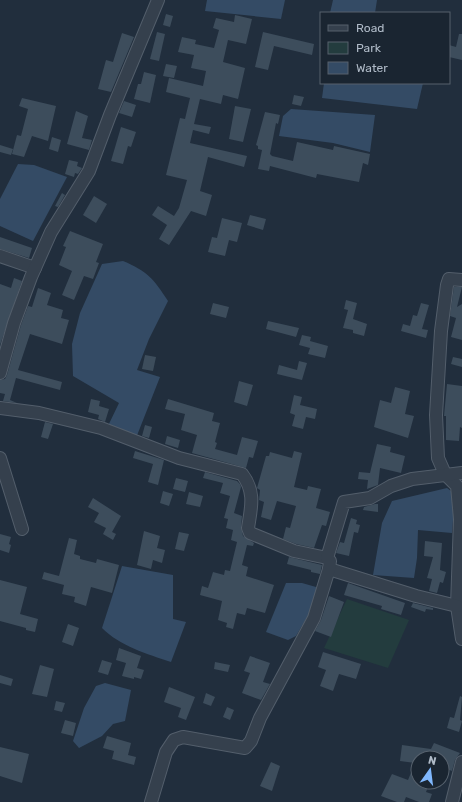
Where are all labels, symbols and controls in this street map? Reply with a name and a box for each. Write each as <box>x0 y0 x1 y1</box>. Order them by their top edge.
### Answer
legend <box>320 12 450 84</box>
text: Road <box>356 21 384 35</box>
text: Park <box>356 41 382 55</box>
text: Water <box>356 61 388 75</box>
north arrow <box>410 750 450 790</box>
text: N <box>427 754 438 768</box>

